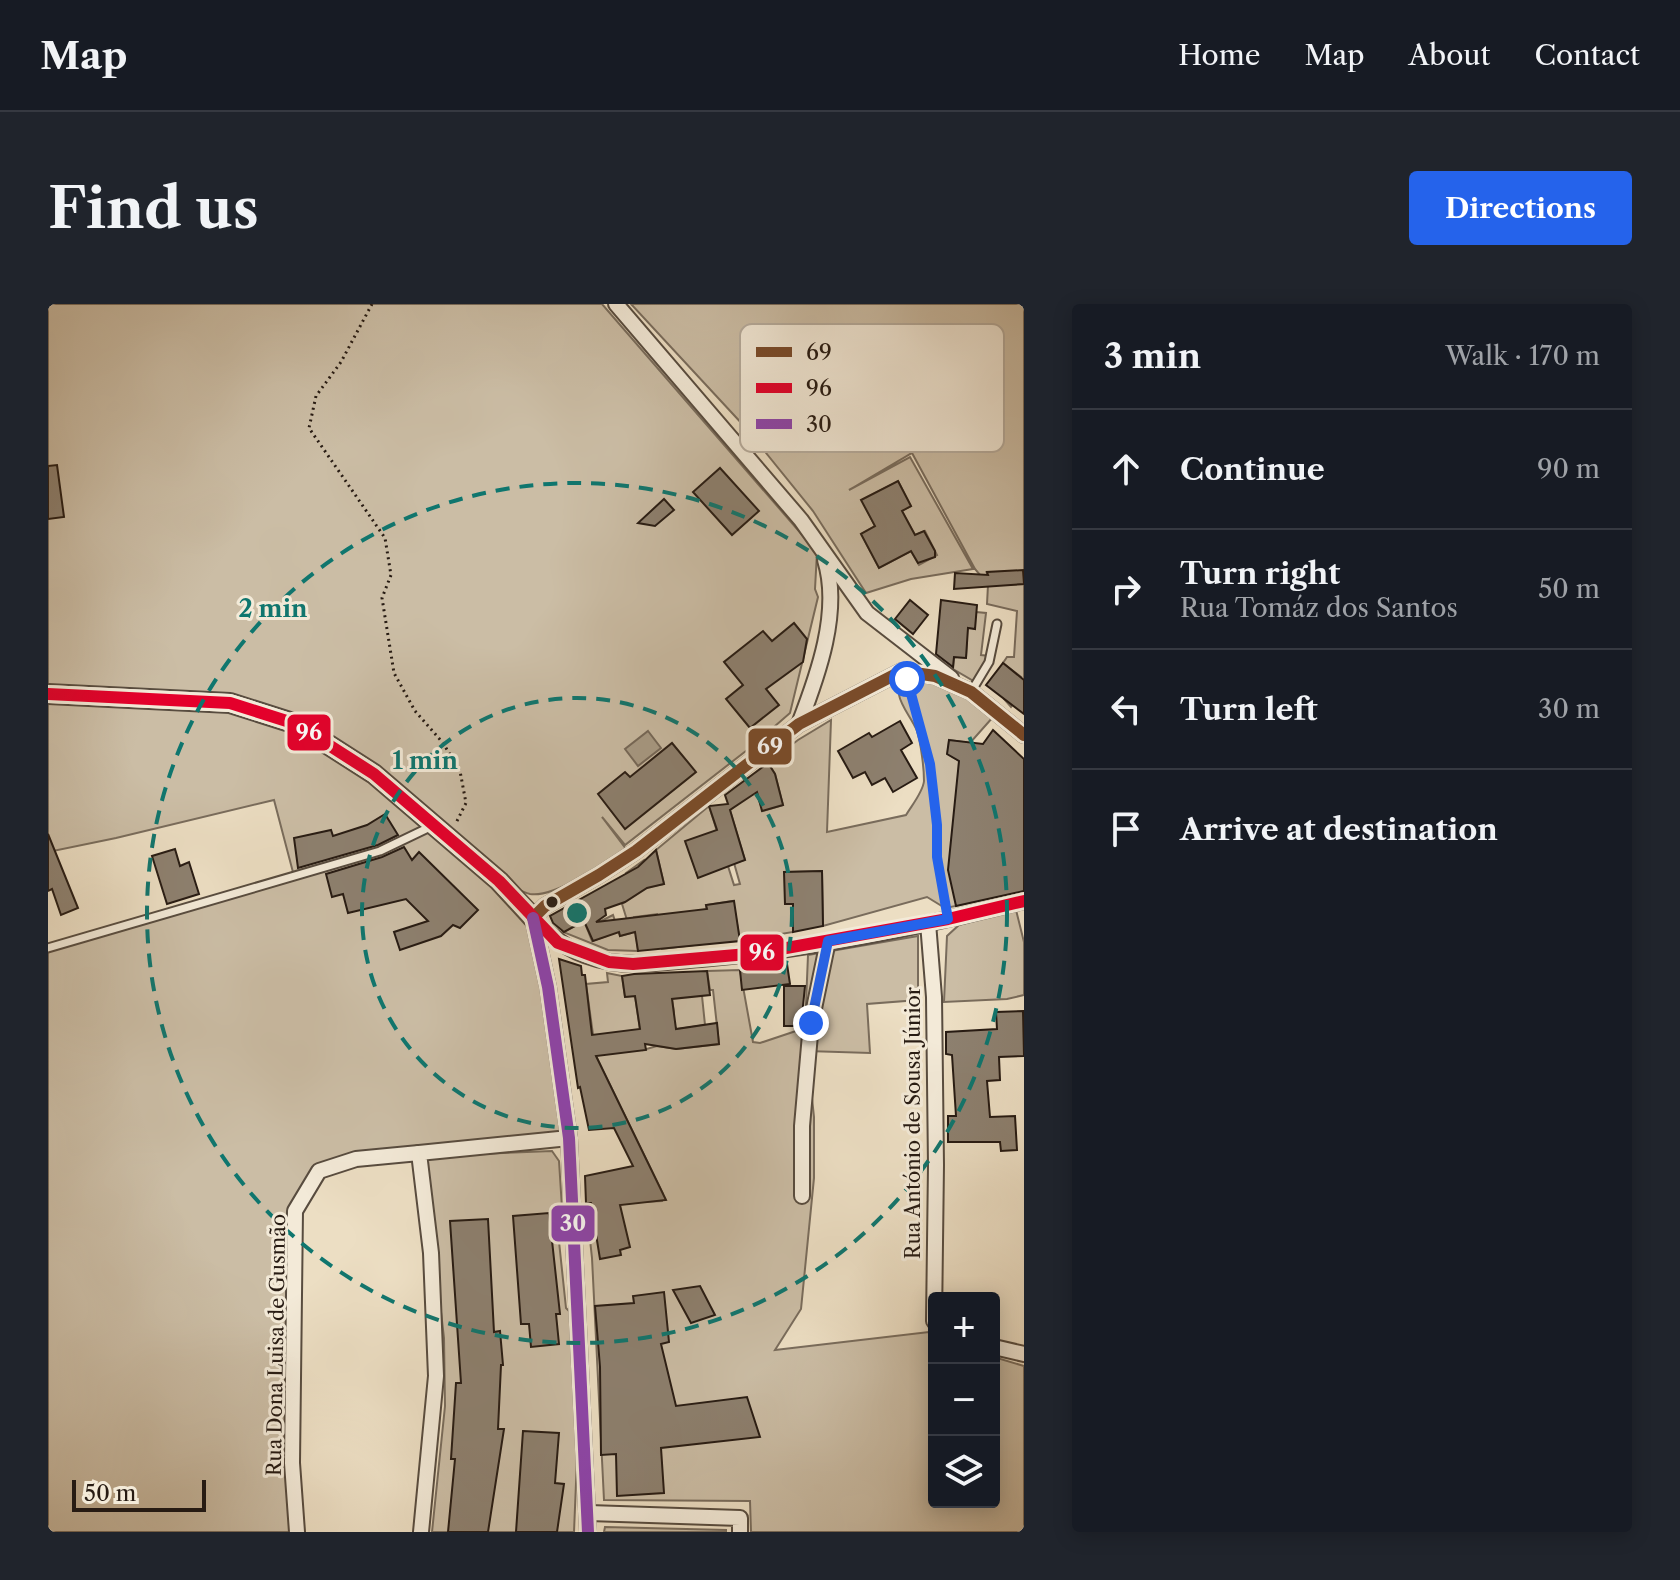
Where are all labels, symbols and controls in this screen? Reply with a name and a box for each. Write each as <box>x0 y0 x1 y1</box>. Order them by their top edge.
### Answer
text: Map <box>40 32 128 79</box>
text: Home <box>1178 38 1260 72</box>
text: Map <box>1304 38 1364 72</box>
text: About <box>1408 38 1490 72</box>
text: Contact <box>1534 38 1640 72</box>
button: Directions <box>1409 171 1632 245</box>
text: Find us <box>48 174 259 243</box>
legend <box>740 324 1004 452</box>
text: 3 min <box>1104 335 1201 377</box>
text: 69 <box>806 339 832 366</box>
text: Walk · 170 m <box>1445 340 1600 372</box>
text: 96 <box>806 375 832 402</box>
text: 30 <box>806 411 832 438</box>
icon: ahead <box>1104 447 1148 491</box>
text: Continue <box>1180 451 1325 488</box>
text: 90 m <box>1537 453 1600 485</box>
text: Turn right <box>1180 555 1340 592</box>
icon: right <box>1104 567 1148 611</box>
text: 50 m <box>1538 573 1600 605</box>
text: Rua Tomáz dos Santos <box>1180 592 1458 624</box>
text: 2 min <box>238 594 308 623</box>
route start <box>889 661 925 697</box>
icon: left <box>1104 687 1148 731</box>
text: Turn left <box>1180 691 1317 728</box>
text: 30 m <box>1538 693 1600 725</box>
line badge: 96 <box>286 713 332 752</box>
text: 96 <box>296 719 322 746</box>
line badge: 69 <box>747 727 793 766</box>
text: 69 <box>757 733 783 760</box>
text: 1 min <box>392 746 458 775</box>
icon: arrive <box>1104 807 1148 851</box>
text: Arrive at destination <box>1180 811 1498 848</box>
unlabelled marker <box>544 894 560 910</box>
centre of rings <box>563 899 591 927</box>
line badge: 96 <box>739 933 785 972</box>
text: 96 <box>749 939 775 966</box>
street label: Rua António de Sousa Júnior <box>901 986 925 1259</box>
route end <box>793 1005 829 1041</box>
line badge: 30 <box>550 1204 596 1243</box>
text: 30 <box>560 1210 586 1237</box>
street label: Rua Dona Luisa de Gusmão <box>262 1214 290 1476</box>
map controls <box>928 1292 1000 1508</box>
button: + <box>928 1292 1000 1364</box>
button: − <box>928 1364 1000 1436</box>
button: layers <box>928 1436 1000 1508</box>
scale bar <box>72 1476 206 1512</box>
text: 50 m <box>84 1480 136 1507</box>

